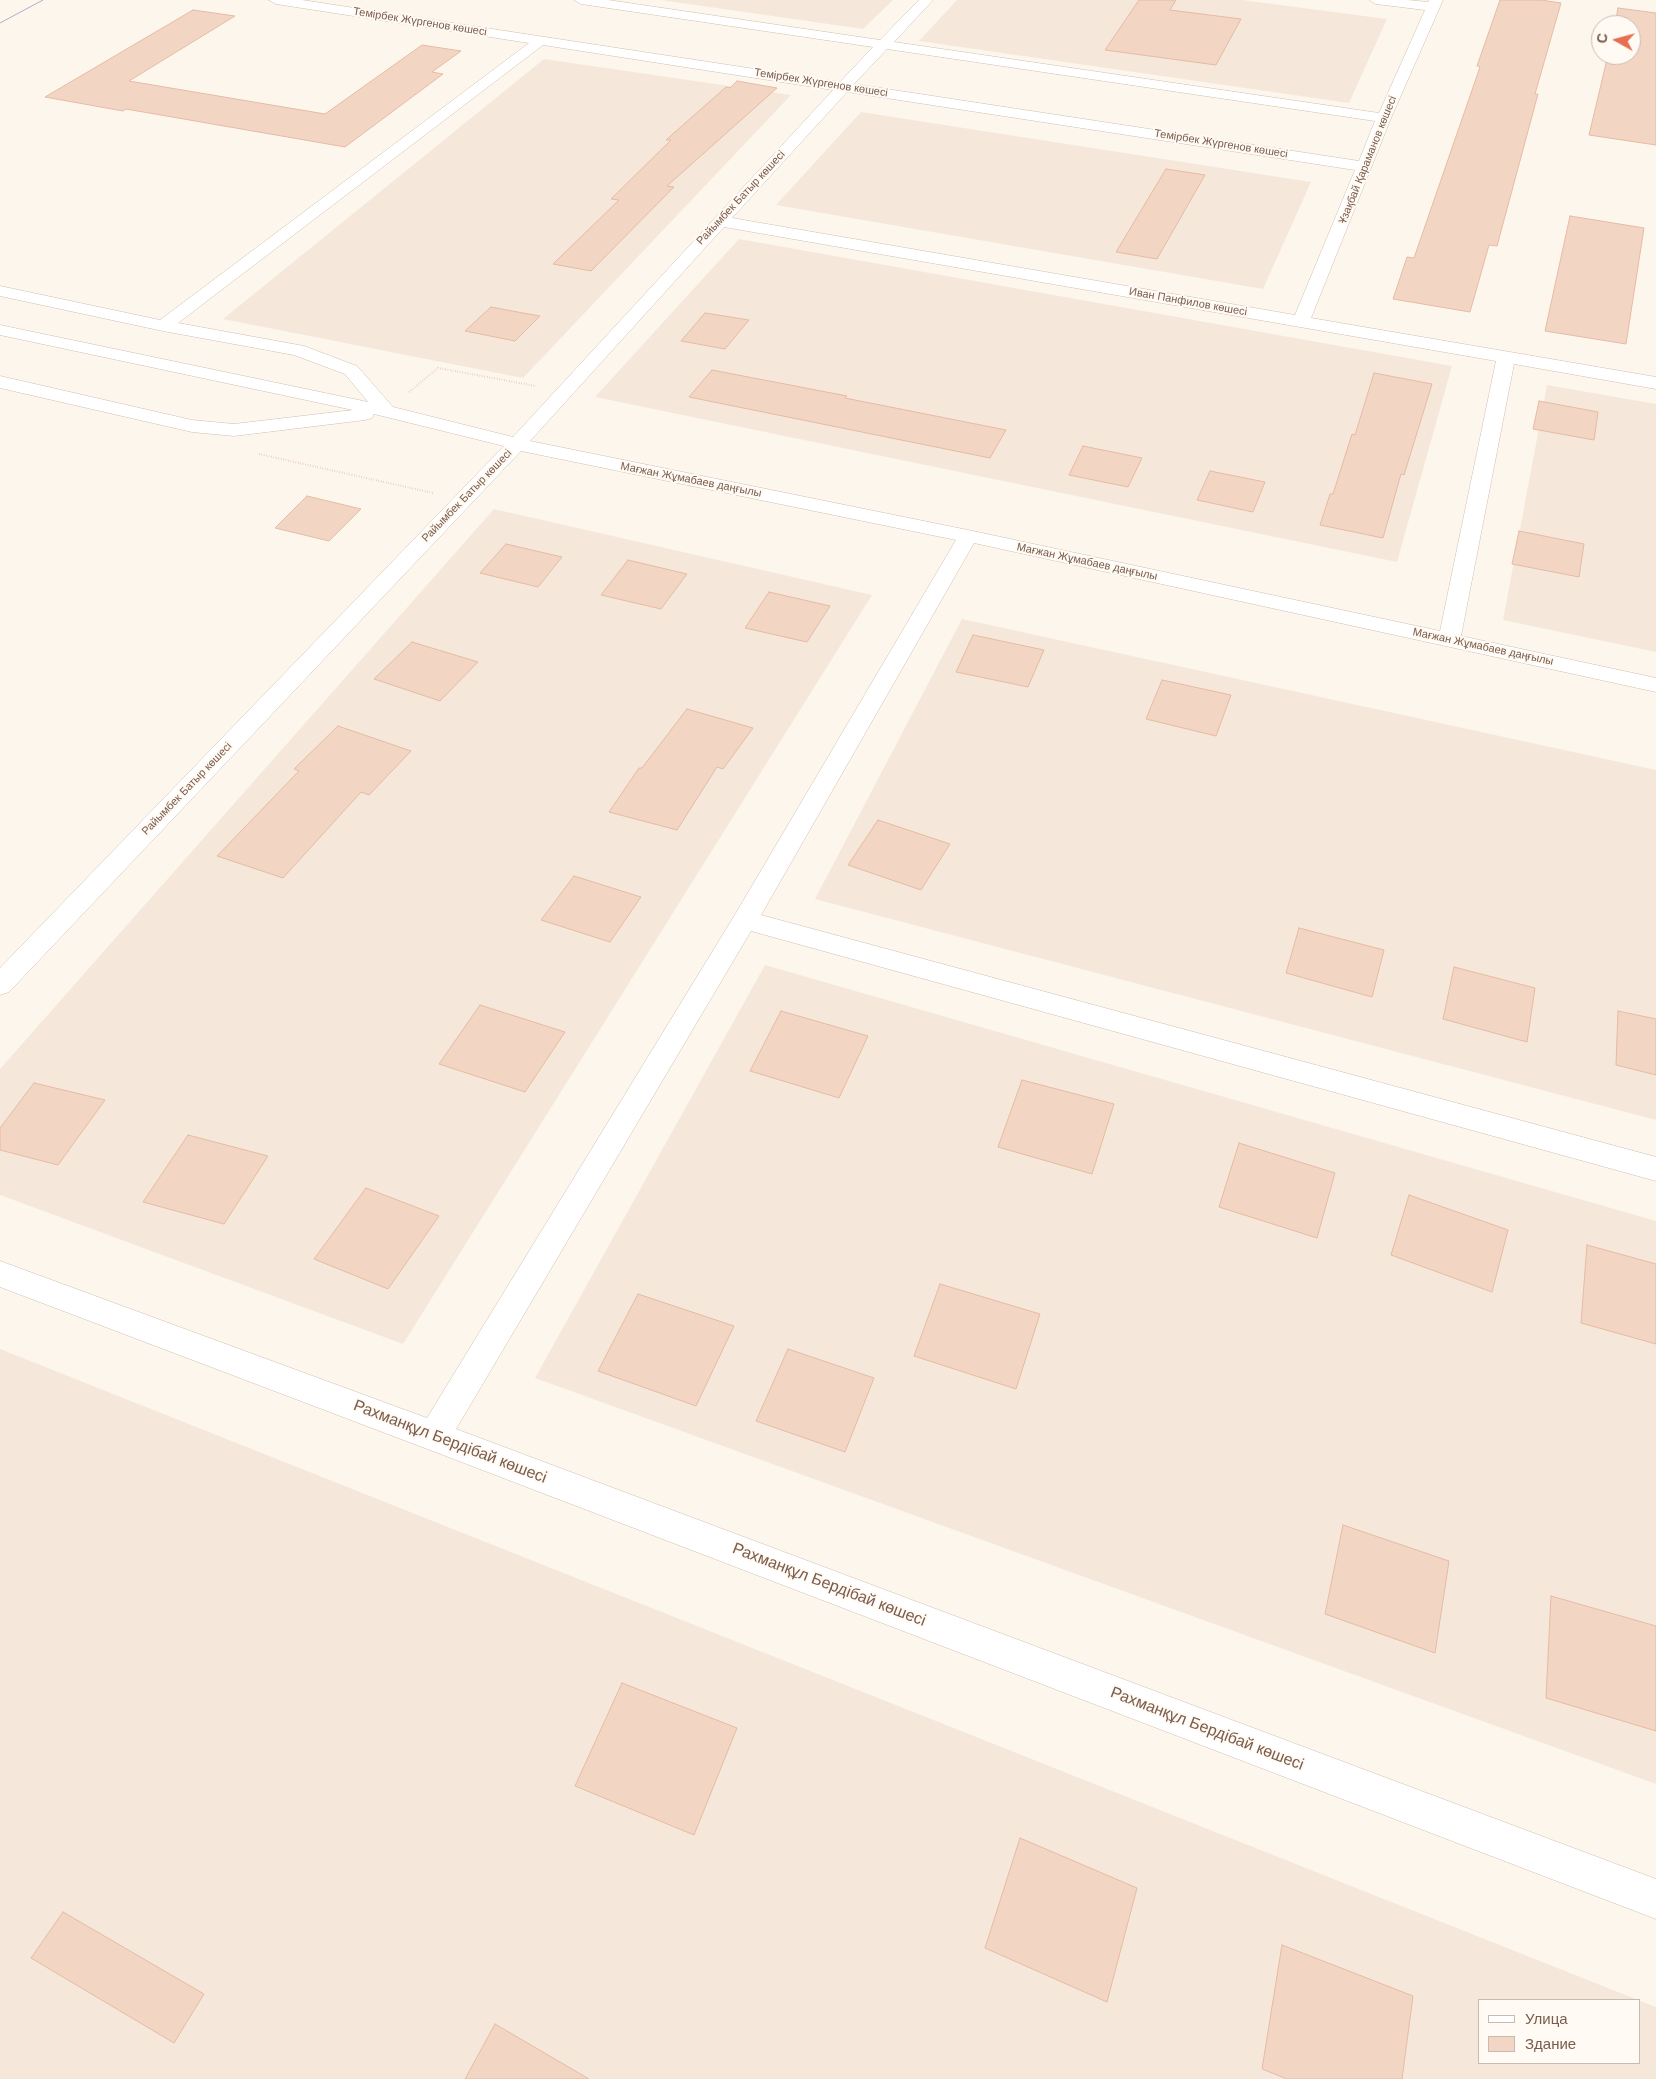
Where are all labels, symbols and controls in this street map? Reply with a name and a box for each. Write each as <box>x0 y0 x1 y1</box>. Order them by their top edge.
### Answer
street label: Темірбек Жүргенов көшесі <box>352 5 488 39</box>
north arrow <box>1591 15 1641 65</box>
text: С <box>1594 32 1611 44</box>
street label: Темірбек Жүргенов көшесі <box>753 66 889 100</box>
street label: Ұзақбай Қараманов көшесі <box>1336 94 1400 226</box>
street label: Темірбек Жүргенов көшесі <box>1153 127 1289 161</box>
street label: Райымбек Батыр көшесі <box>694 148 788 248</box>
street label: Иван Панфилов көшесі <box>1128 285 1248 319</box>
street label: Райымбек Батыр көшесі <box>419 447 515 545</box>
street label: Мағжан Жұмабаев даңғылы <box>619 460 763 500</box>
street label: Мағжан Жұмабаев даңғылы <box>1015 541 1159 583</box>
street label: Мағжан Жұмабаев даңғылы <box>1411 626 1555 668</box>
street label: Райымбек Батыр көшесі <box>139 740 235 838</box>
street label: Рахманқұл Бердібай көшесі <box>351 1396 549 1488</box>
street label: Рахманқұл Бердібай көшесі <box>730 1539 928 1631</box>
street label: Рахманқұл Бердібай көшесі <box>1108 1683 1306 1775</box>
legend <box>1478 1999 1641 2064</box>
text: Улица <box>1525 2010 1568 2027</box>
text: Здание <box>1525 2035 1576 2052</box>

